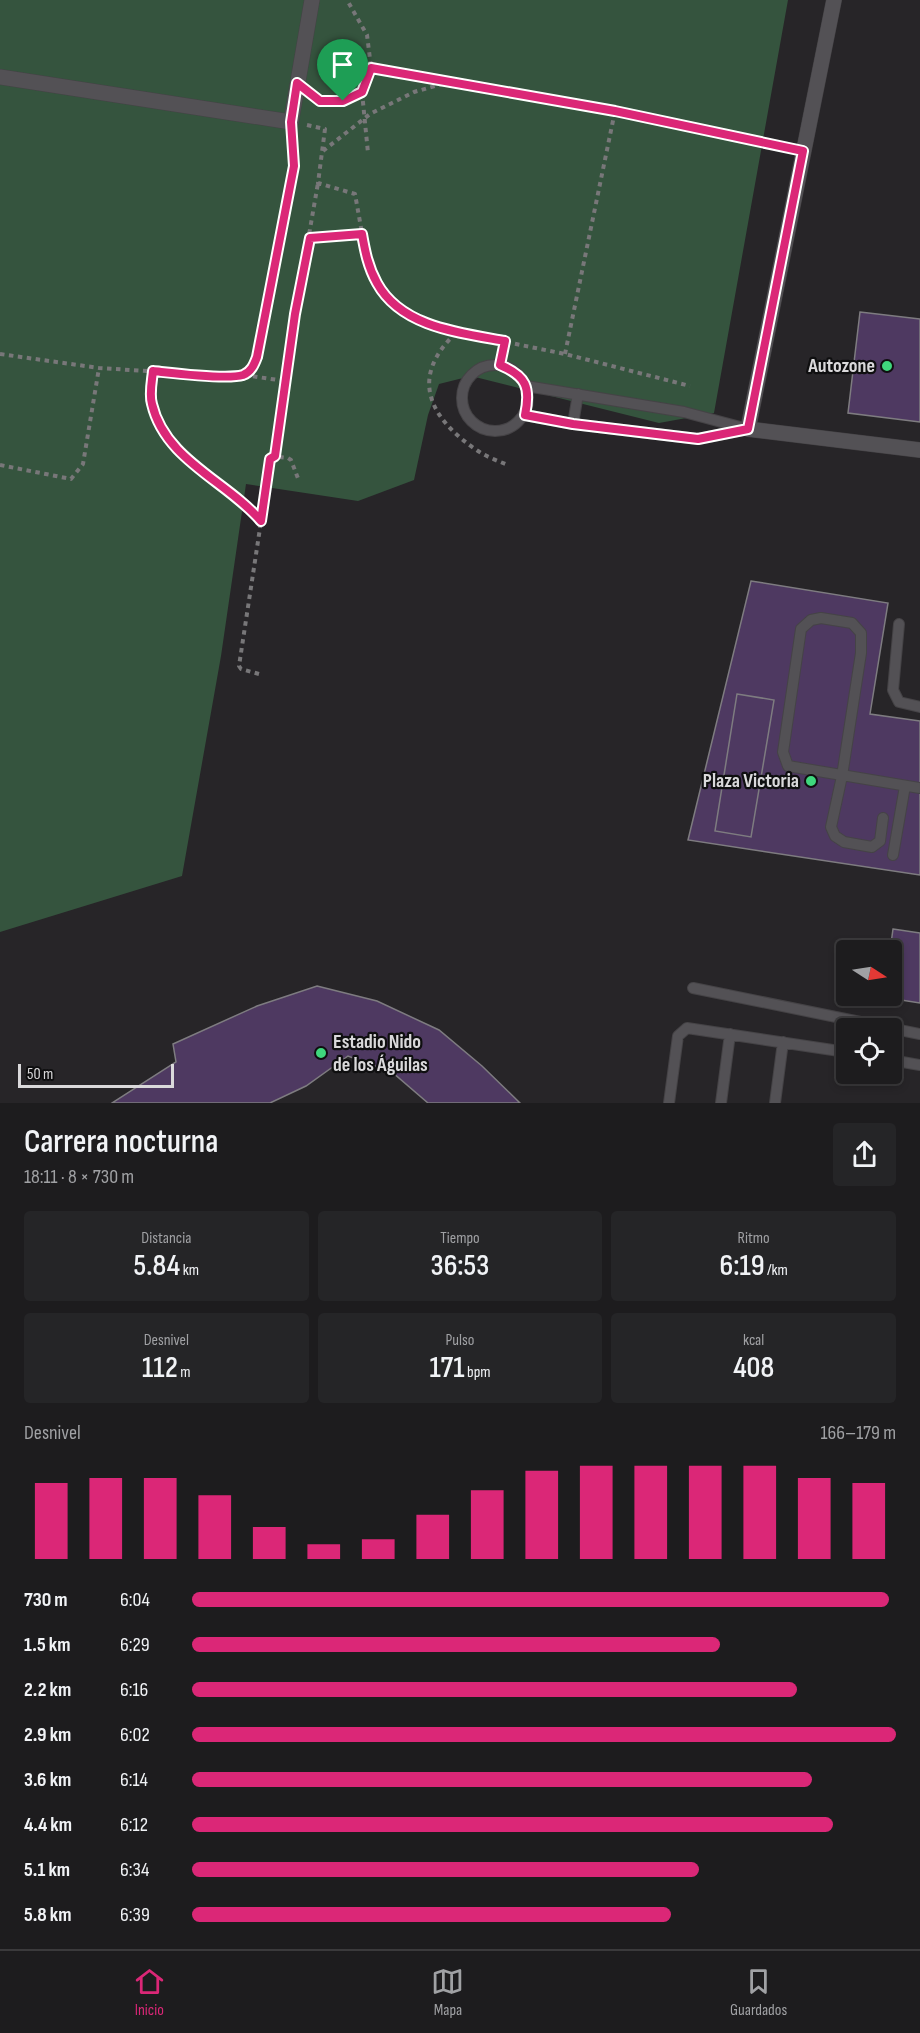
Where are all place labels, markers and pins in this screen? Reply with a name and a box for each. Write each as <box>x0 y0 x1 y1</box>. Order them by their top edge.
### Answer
pin <box>317 39 368 101</box>
place label: Autozone <box>807 354 875 378</box>
marker: Autozone <box>880 359 894 373</box>
place label: Plaza Victoria <box>703 769 799 793</box>
marker: Plaza Victoria <box>804 774 818 788</box>
place label: Estadio Nido de los Águilas <box>333 1030 428 1077</box>
marker: Estadio Nido de los Águilas <box>314 1046 328 1060</box>

